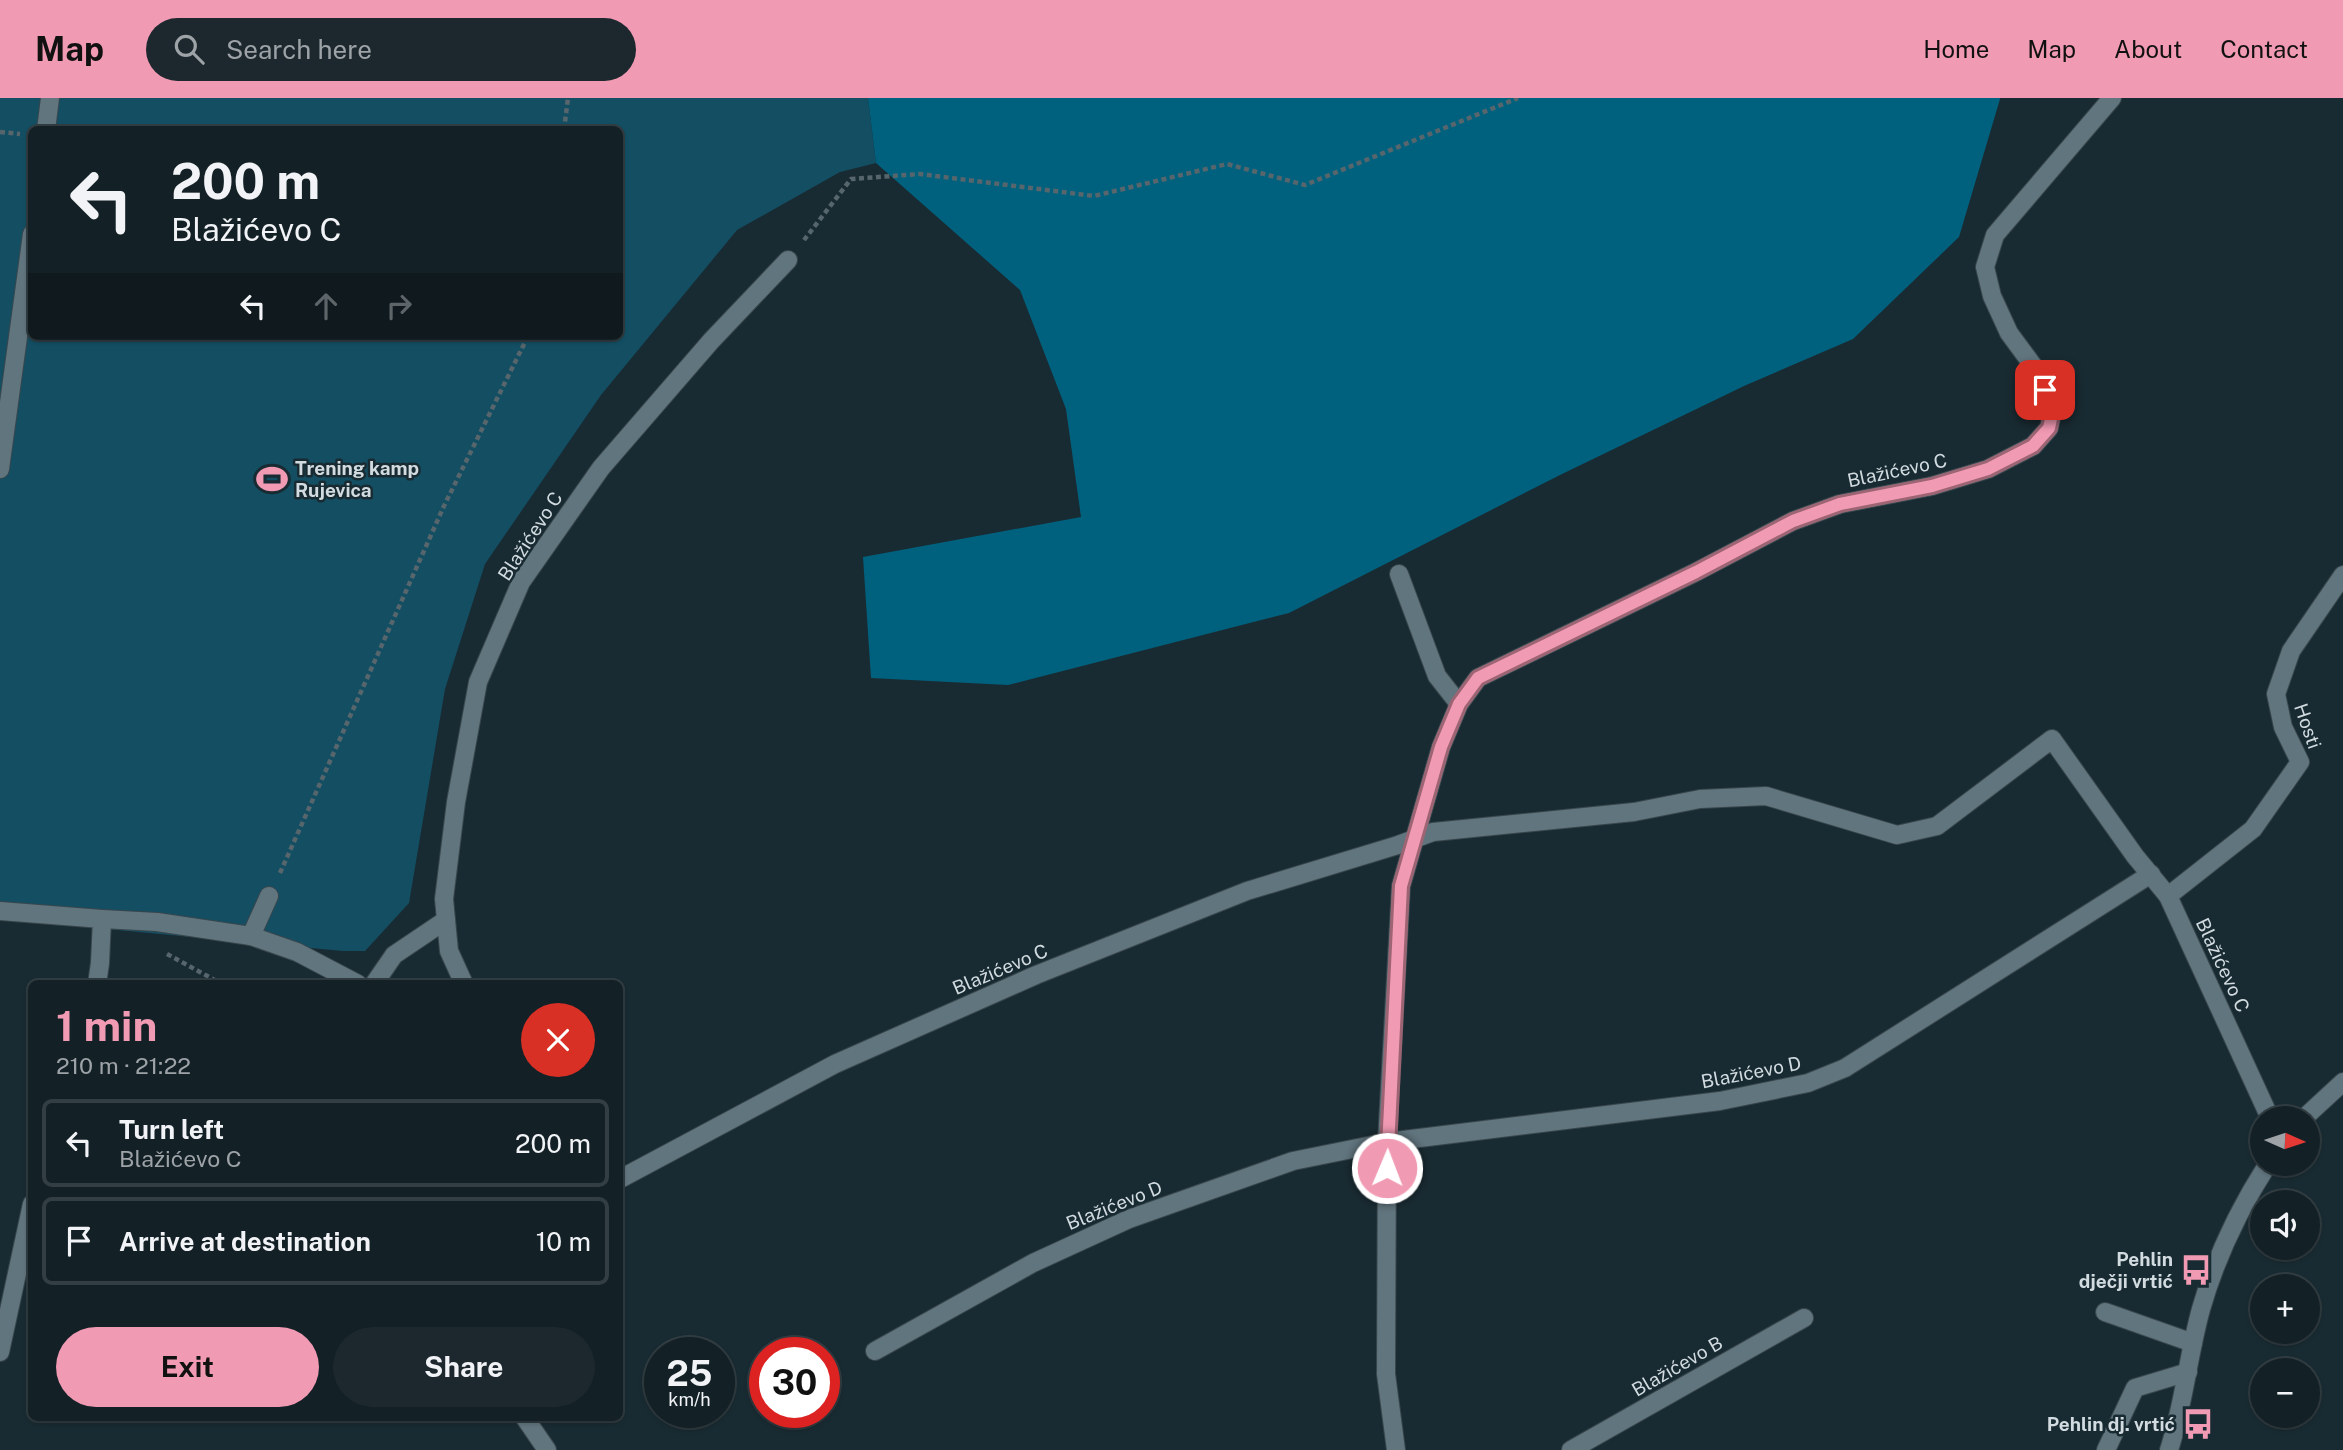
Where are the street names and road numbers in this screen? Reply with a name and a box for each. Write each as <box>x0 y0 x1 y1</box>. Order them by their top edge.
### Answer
street label: Blažićevo C <box>1845 449 1949 491</box>
street label: Blažićevo C <box>493 488 567 584</box>
street label: Hosti <box>2290 700 2326 752</box>
street label: Blažićevo C <box>2192 914 2254 1016</box>
street label: Blažićevo C <box>949 939 1051 999</box>
street label: Blažićevo D <box>1699 1052 1803 1092</box>
street label: Blažićevo D <box>1063 1176 1165 1234</box>
street label: Blažićevo B <box>1628 1331 1726 1401</box>

